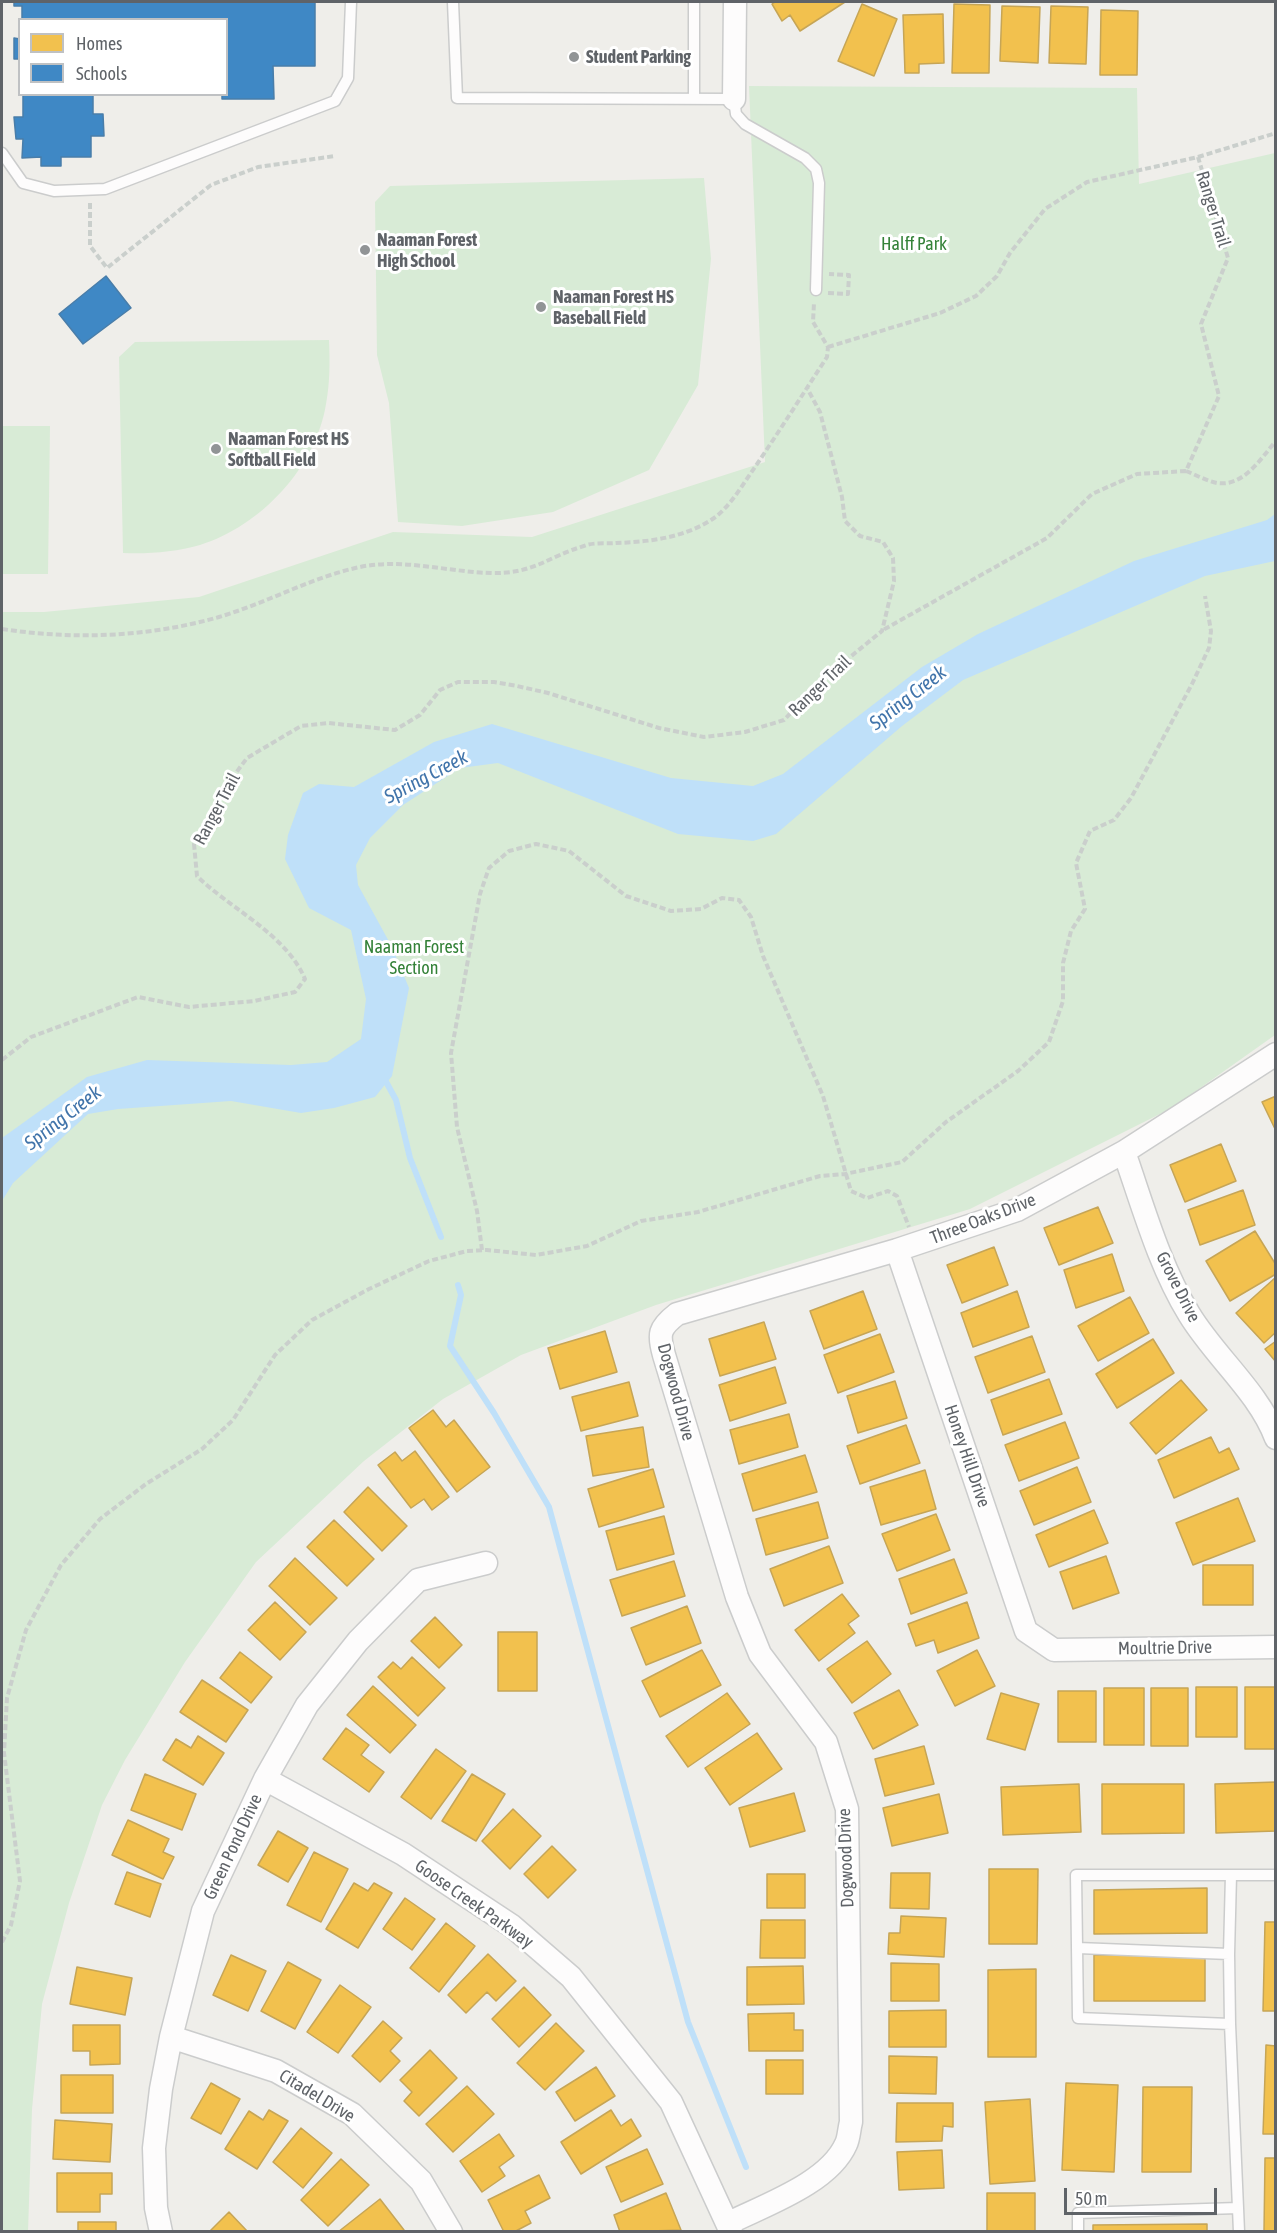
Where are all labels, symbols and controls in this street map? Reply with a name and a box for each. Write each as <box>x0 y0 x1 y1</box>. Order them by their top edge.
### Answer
legend <box>18 18 228 96</box>
text: Homes <box>76 33 122 54</box>
place label: Student Parking <box>586 46 691 68</box>
marker: Student Parking <box>567 50 581 64</box>
text: Schools <box>76 63 127 84</box>
street label: Ranger Trail <box>1191 168 1235 250</box>
place label: Naaman Forest High School <box>377 229 477 272</box>
park label: Halff Park <box>881 233 947 255</box>
marker: Naaman Forest High School <box>358 243 372 257</box>
place label: Naaman Forest HS Baseball Field <box>553 286 674 328</box>
marker: Naaman Forest HS Baseball Field <box>534 300 548 314</box>
place label: Naaman Forest HS Softball Field <box>228 428 349 470</box>
marker: Naaman Forest HS Softball Field <box>209 442 223 456</box>
street label: Ranger Trail <box>784 651 856 721</box>
water label: Spring Creek <box>865 661 951 735</box>
water label: Spring Creek <box>380 745 472 809</box>
street label: Ranger Trail <box>189 769 245 849</box>
park label: Naaman Forest Section <box>364 936 464 978</box>
water label: Spring Creek <box>20 1081 106 1155</box>
street label: Three Oaks Drive <box>927 1189 1039 1249</box>
street label: Grove Drive <box>1151 1248 1205 1326</box>
street label: Dogwood Drive <box>653 1341 699 1443</box>
street label: Honey Hill Drive <box>939 1402 995 1510</box>
street label: Moultrie Drive <box>1118 1636 1212 1660</box>
street label: Green Pond Drive <box>199 1791 267 1903</box>
street label: Dogwood Drive <box>833 1808 859 1908</box>
street label: Goose Creek Parkway <box>411 1855 537 1953</box>
street label: Citadel Drive <box>275 2065 359 2127</box>
scale bar <box>1067 2176 1220 2214</box>
text: 50 m <box>1075 2188 1107 2209</box>

